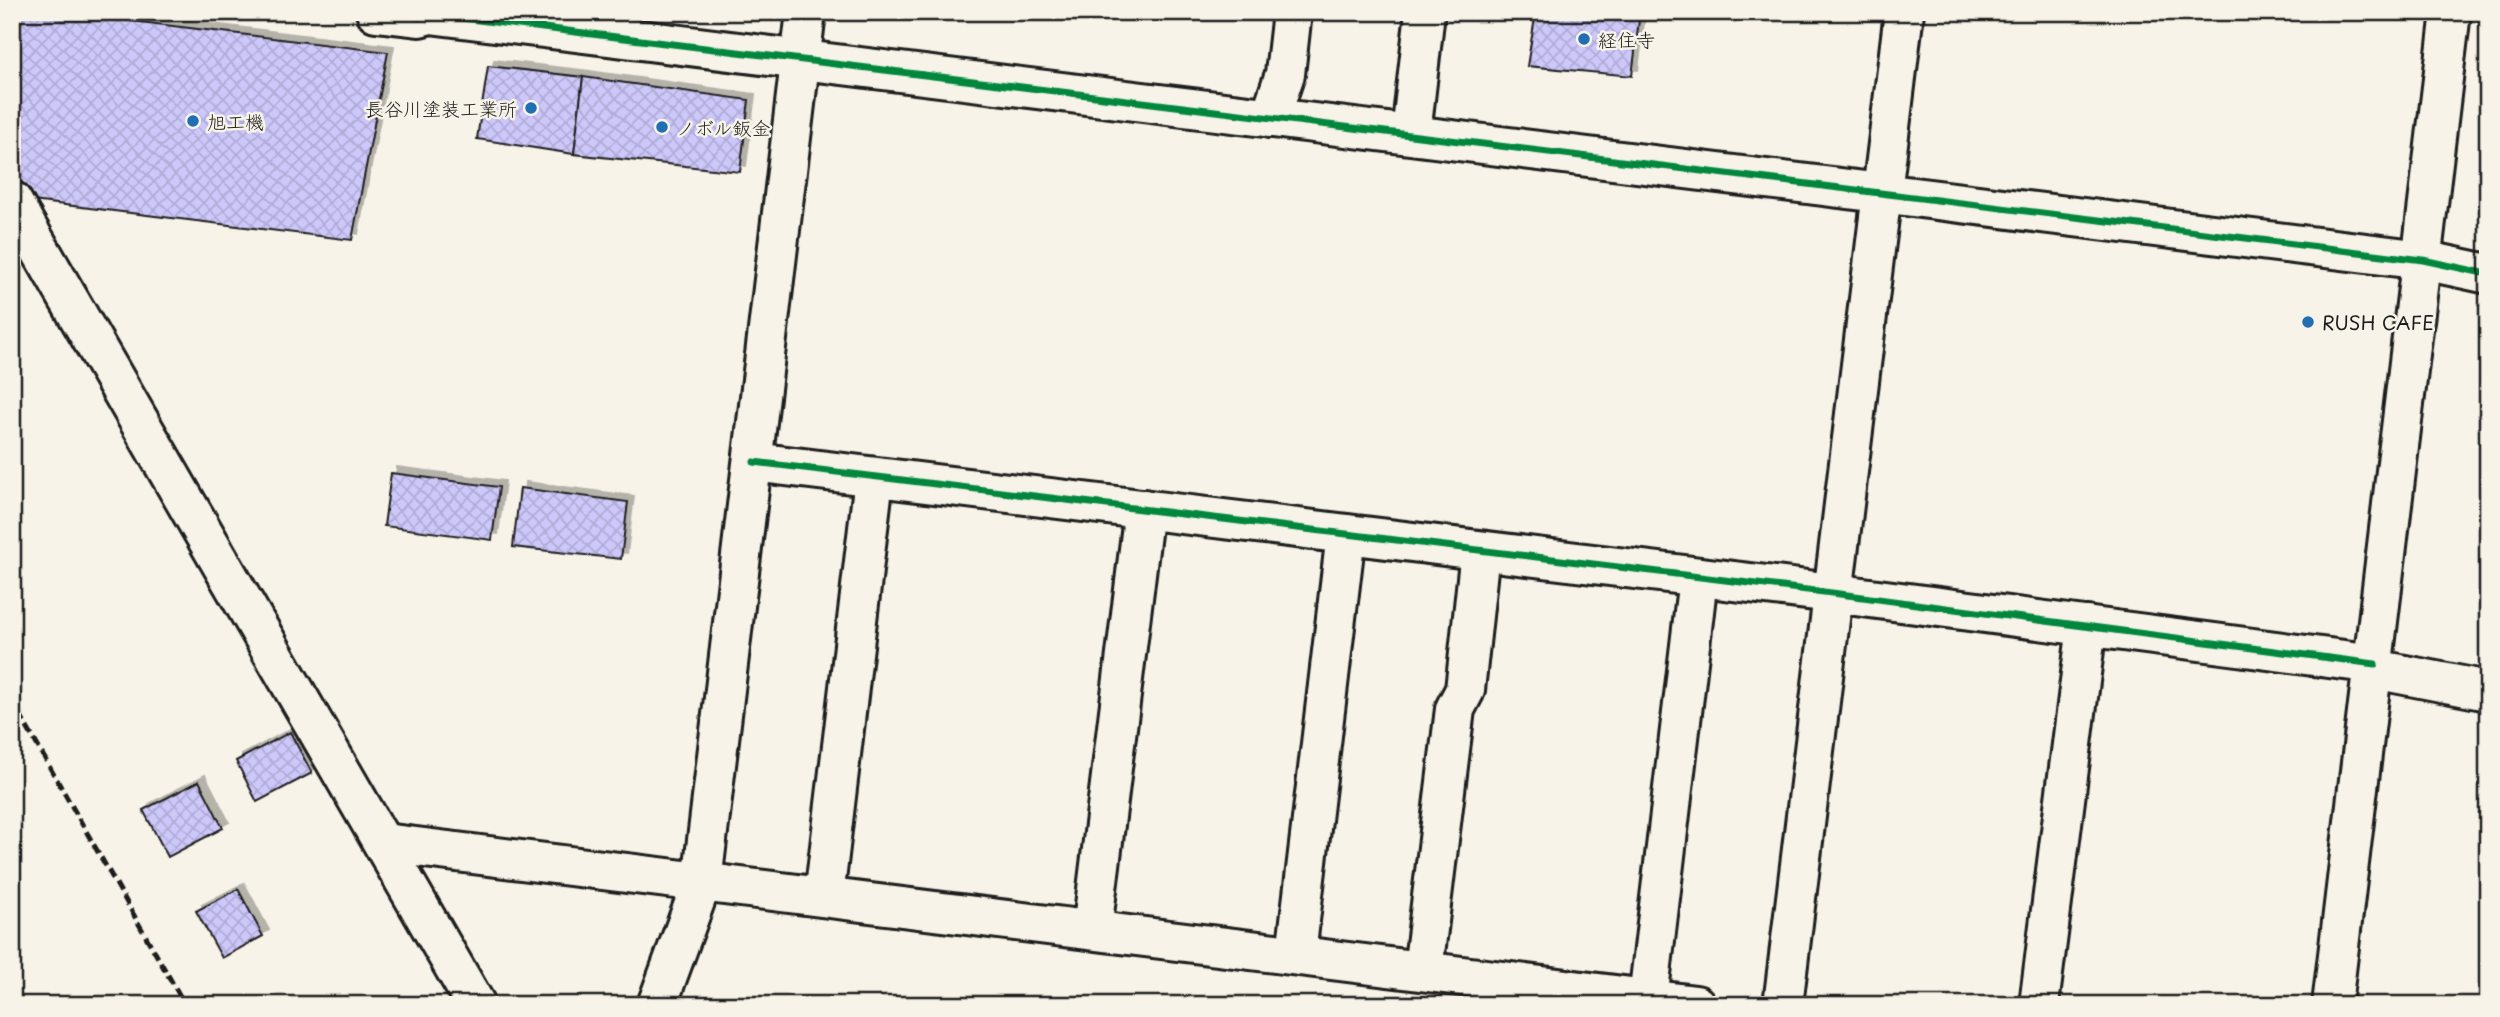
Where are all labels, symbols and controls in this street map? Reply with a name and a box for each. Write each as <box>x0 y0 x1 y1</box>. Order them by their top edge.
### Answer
place label: 経住寺 <box>1598 25 1655 53</box>
marker: 経住寺 <box>1576 31 1592 47</box>
place label: 長谷川塗装工業所 <box>365 94 517 122</box>
marker: 長谷川塗装工業所 <box>523 100 539 116</box>
place label: 旭工機 <box>207 107 264 135</box>
marker: 旭工機 <box>185 113 201 129</box>
place label: ノボル鈑金 <box>676 113 771 141</box>
marker: ノボル鈑金 <box>654 119 670 135</box>
place label: RUSH CAFE <box>2322 308 2434 336</box>
marker: RUSH CAFE <box>2300 314 2316 330</box>

